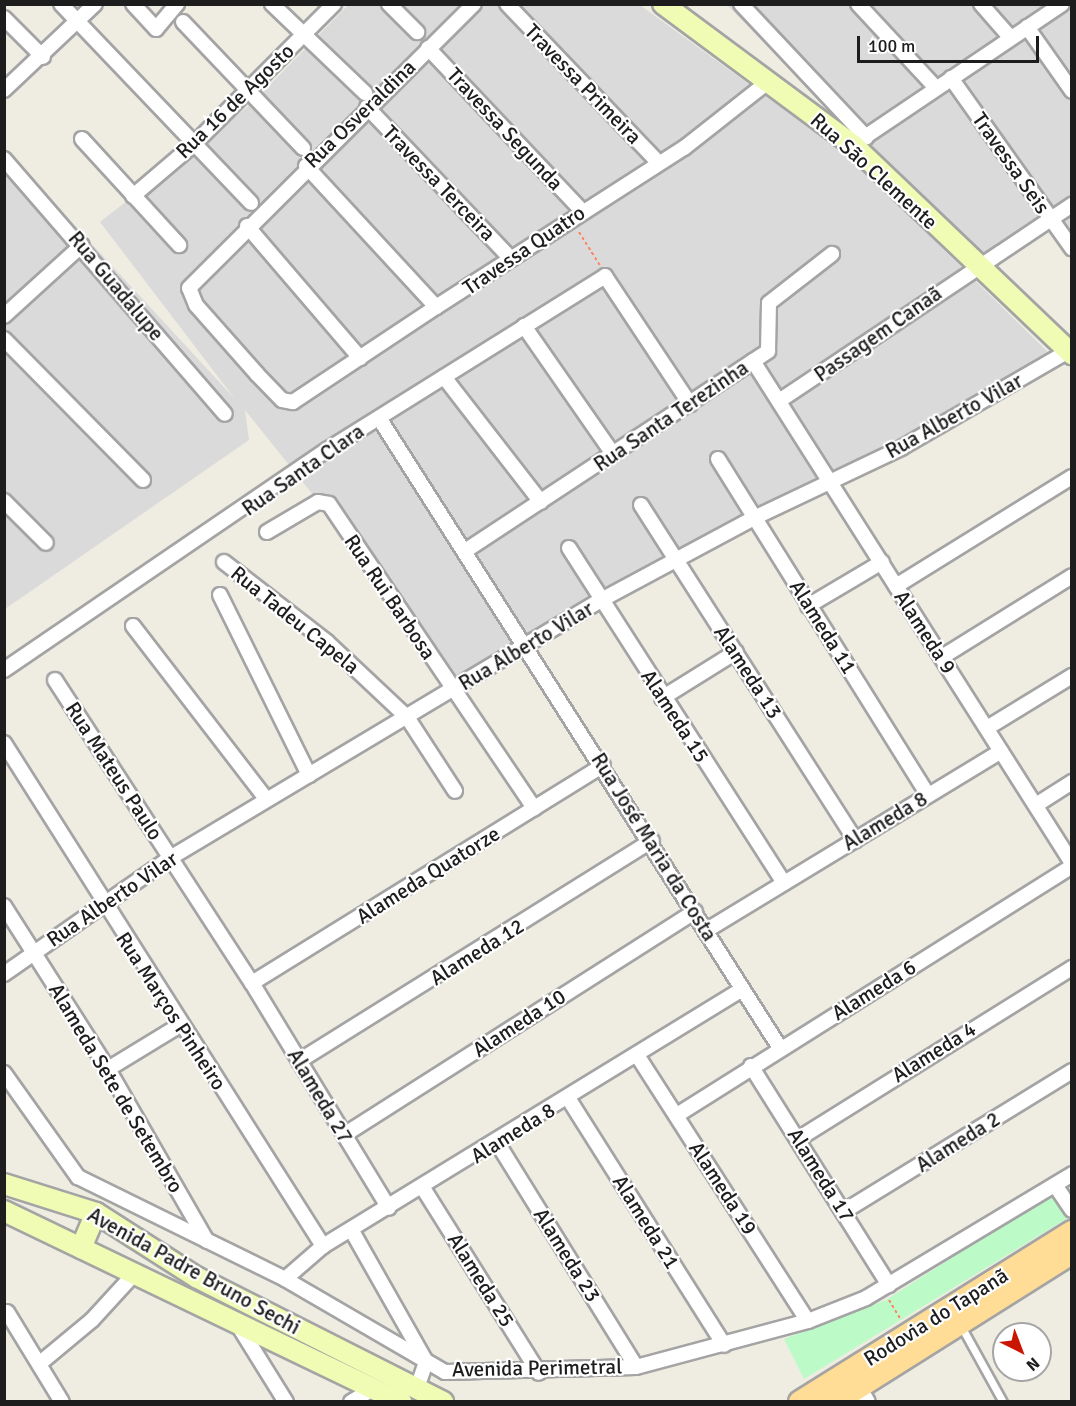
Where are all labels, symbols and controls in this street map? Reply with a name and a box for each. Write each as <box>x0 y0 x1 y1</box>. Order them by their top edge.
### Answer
street label: Travessa Primeira <box>519 19 647 149</box>
scale bar <box>860 24 1042 62</box>
text: 100 m <box>868 35 915 57</box>
street label: Rua 16 de Agosto <box>171 38 299 164</box>
street label: Rua Osveraldina <box>299 55 421 173</box>
street label: Travessa Segunda <box>442 62 568 196</box>
street label: Rua São Clemente <box>805 107 943 235</box>
street label: Travessa Seis <box>967 108 1055 218</box>
street label: Travessa Terceira <box>377 120 501 246</box>
street label: Travessa Quatro <box>458 200 590 300</box>
street label: Rua Guadalupe <box>63 226 169 346</box>
street label: Passagem Canaã <box>809 281 947 387</box>
street label: Rua Santa Terezinha <box>589 355 753 477</box>
street label: Rua Alberto Vilar <box>881 368 1027 464</box>
street label: Rua Santa Clara <box>237 419 369 521</box>
street label: Rua Rui Barbosa <box>339 530 441 664</box>
street label: Rua Tadeu Capela <box>226 561 364 679</box>
street label: Alameda 11 <box>784 575 862 679</box>
street label: Alameda 9 <box>889 586 961 678</box>
street label: Rua Alberto Vilar <box>454 596 598 696</box>
street label: Alameda 13 <box>709 621 787 723</box>
street label: Alameda 15 <box>636 665 714 767</box>
street label: Rua Mateus Paulo <box>60 697 168 845</box>
street label: Rua José Maria da Costa <box>586 748 722 946</box>
street label: Alameda 8 <box>838 786 932 856</box>
street label: Alameda Quatorze <box>352 821 504 929</box>
street label: Rua Alberto Vilar <box>42 846 182 952</box>
street label: Alameda 12 <box>425 913 529 991</box>
street label: Rua Marços Pinheiro <box>111 927 231 1095</box>
street label: Alameda 6 <box>827 954 921 1026</box>
street label: Alameda Sete de Setembro <box>43 979 189 1197</box>
street label: Alameda 10 <box>468 984 570 1062</box>
street label: Alameda 4 <box>887 1016 981 1088</box>
street label: Alameda 27 <box>282 1044 358 1148</box>
street label: Alameda 8 <box>466 1097 560 1169</box>
street label: Alameda 2 <box>911 1106 1005 1178</box>
street label: Alameda 17 <box>782 1123 860 1227</box>
street label: Alameda 19 <box>684 1137 762 1239</box>
street label: Alameda 21 <box>607 1170 685 1274</box>
street label: Avenida Padre Bruno Sechi <box>83 1202 305 1340</box>
street label: Alameda 23 <box>528 1203 606 1307</box>
street label: Alameda 25 <box>442 1228 520 1332</box>
street label: Rodovia do Tapanã <box>859 1263 1013 1371</box>
north arrow <box>992 1322 1052 1382</box>
text: N <box>1022 1353 1044 1375</box>
street label: Avenida Perimetral <box>452 1354 622 1382</box>

